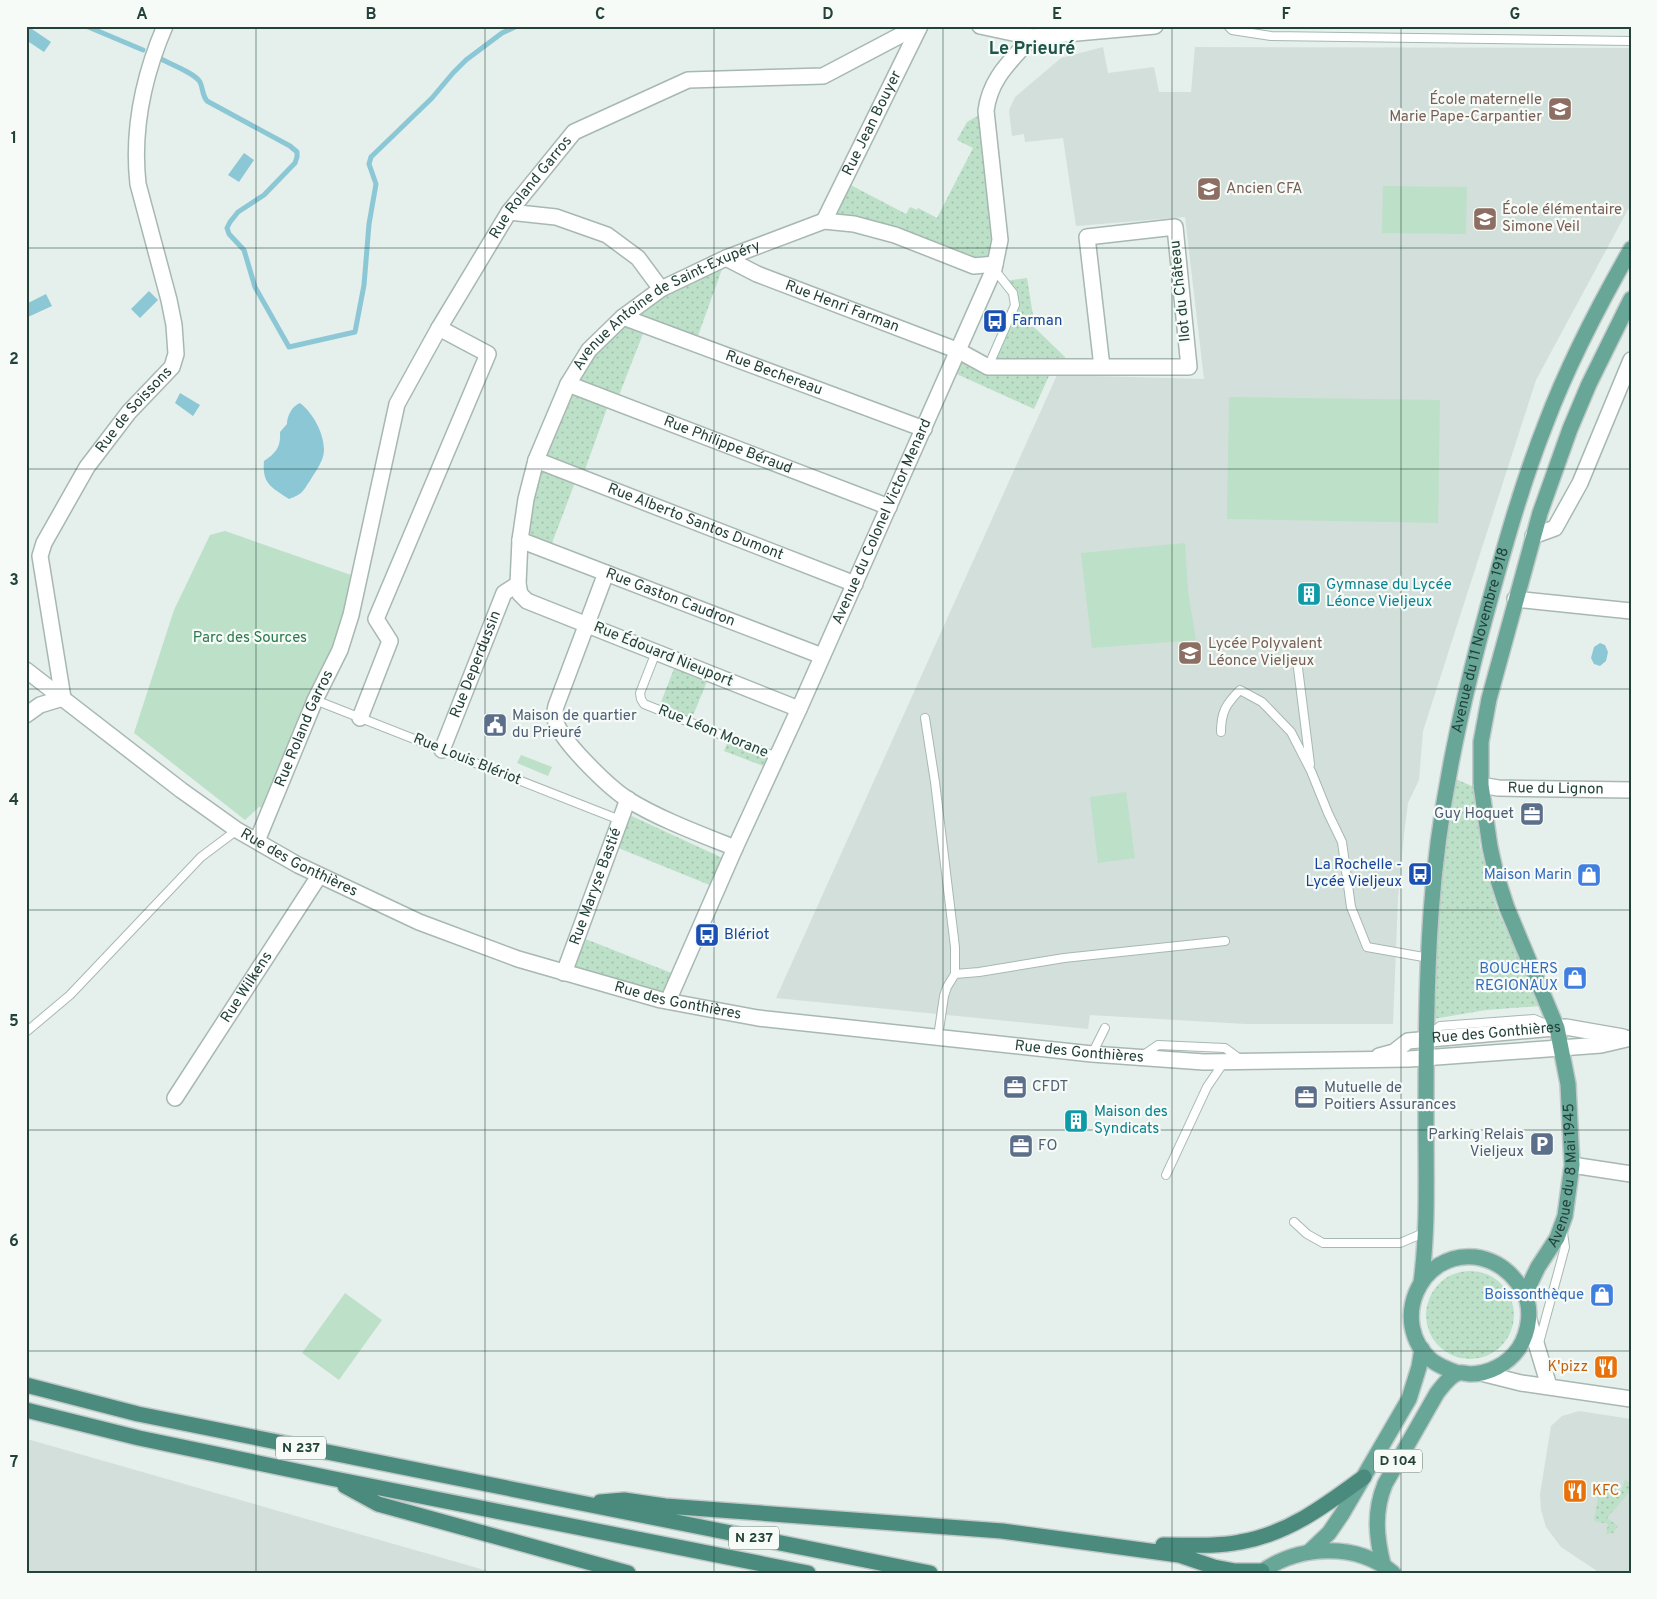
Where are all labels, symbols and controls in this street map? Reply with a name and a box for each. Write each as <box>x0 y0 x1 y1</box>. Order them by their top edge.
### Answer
text: A <box>136 5 148 25</box>
text: B <box>365 5 377 25</box>
text: C <box>595 5 605 25</box>
text: D <box>822 5 834 25</box>
text: E <box>1052 5 1062 25</box>
text: F <box>1281 5 1291 25</box>
text: G <box>1510 5 1520 25</box>
district label: Le Prieuré <box>989 38 1075 61</box>
street label: Rue Jean Bouyer <box>838 67 906 179</box>
place label: École maternelle Marie Pape-Carpantier <box>1389 90 1542 127</box>
school or university icon: École maternelle Marie Pape-Carpantier <box>1547 96 1573 122</box>
text: 1 <box>11 129 17 149</box>
street label: Rue Roland Garros <box>485 132 576 243</box>
school or university icon: Ancien CFA <box>1196 176 1222 202</box>
place label: Ancien CFA <box>1226 180 1303 199</box>
place label: École élémentaire Simone Veil <box>1502 200 1622 237</box>
school or university icon: École élémentaire Simone Veil <box>1472 206 1498 232</box>
street label: Avenue Antoine de Saint-Exupéry <box>569 236 763 374</box>
street label: Ilot du Château <box>1166 239 1196 343</box>
street label: Rue Henri Farman <box>782 276 902 337</box>
bus stop icon: Farman <box>982 308 1008 334</box>
place label: Farman <box>1012 312 1062 331</box>
street label: Rue Bechereau <box>723 346 825 400</box>
text: 2 <box>9 350 19 370</box>
street label: Rue de Soissons <box>91 363 177 457</box>
street label: Rue Philippe Béraud <box>661 412 795 478</box>
street label: Avenue du Colonel Victor Menard <box>828 416 936 627</box>
street label: Rue Alberto Santos Dumont <box>605 479 786 565</box>
street label: Avenue du 11 Novembre 1918 <box>1448 545 1514 735</box>
street label: Rue Gaston Caudron <box>603 564 738 631</box>
text: 3 <box>9 571 19 591</box>
place label: Gymnase du Lycée Léonce Vieljeux <box>1326 576 1452 612</box>
building icon: Gymnase du Lycée Léonce Vieljeux <box>1296 581 1322 607</box>
street label: Rue Deperdussin <box>446 608 506 721</box>
street label: Rue Édouard Nieuport <box>590 617 736 692</box>
park label: Parc des Sources <box>193 629 307 648</box>
place label: Lycée Polyvalent Léonce Vieljeux <box>1208 635 1322 671</box>
school or university icon: Lycée Polyvalent Léonce Vieljeux <box>1177 640 1203 666</box>
street label: Rue Roland Garros <box>271 667 338 790</box>
street label: Rue Léon Morane <box>655 701 771 763</box>
place label: Maison de quartier du Prieuré <box>512 707 637 743</box>
public building icon: Maison de quartier du Prieuré <box>482 712 508 738</box>
street label: Rue Louis Blériot <box>410 730 524 790</box>
street label: Rue du Lignon <box>1507 779 1604 799</box>
text: 4 <box>9 791 19 811</box>
office icon: Guy Hoquet <box>1519 801 1545 827</box>
place label: Guy Hoquet <box>1434 805 1514 824</box>
street label: Rue des Gonthières <box>237 824 361 901</box>
street label: Rue Maryse Bastié <box>566 825 626 948</box>
place label: La Rochelle - Lycée Vieljeux <box>1305 856 1402 892</box>
bus stop icon: La Rochelle - Lycée Vieljeux <box>1407 861 1433 887</box>
shop icon: Maison Marin <box>1576 862 1602 888</box>
place label: Maison Marin <box>1484 866 1572 885</box>
bus stop icon: Blériot <box>694 922 720 948</box>
place label: Blériot <box>724 926 769 945</box>
street label: Rue Wilkens <box>217 948 277 1026</box>
place label: BOUCHERS REGIONAUX <box>1475 960 1558 996</box>
shop icon: BOUCHERS REGIONAUX <box>1562 965 1588 991</box>
street label: Rue des Gonthières <box>612 978 743 1024</box>
text: 5 <box>9 1012 19 1032</box>
street label: Rue des Gonthières <box>1431 1018 1562 1048</box>
street label: Rue des Gonthières <box>1014 1036 1144 1067</box>
office icon: CFDT <box>1002 1074 1028 1100</box>
place label: CFDT <box>1032 1078 1068 1097</box>
place label: Mutuelle de Poitiers Assurances <box>1324 1079 1456 1115</box>
office icon: Mutuelle de Poitiers Assurances <box>1293 1084 1319 1110</box>
place label: Maison des Syndicats <box>1094 1103 1168 1139</box>
street label: Avenue du 8 Mai 1945 <box>1544 1103 1582 1252</box>
building icon: Maison des Syndicats <box>1063 1108 1089 1134</box>
place label: Parking Relais Vieljeux <box>1428 1126 1524 1162</box>
parking icon: Parking Relais Vieljeux <box>1529 1131 1555 1157</box>
office icon: FO <box>1008 1133 1034 1159</box>
place label: FO <box>1038 1137 1057 1156</box>
text: 6 <box>9 1232 19 1252</box>
shop icon: Boissonthèque <box>1589 1282 1615 1308</box>
place label: Boissonthèque <box>1484 1286 1584 1305</box>
restaurant icon: K'pizz <box>1593 1354 1619 1380</box>
place label: K'pizz <box>1547 1358 1588 1377</box>
road number: N 237 <box>276 1436 326 1460</box>
road number: D 104 <box>1374 1450 1422 1472</box>
text: 7 <box>10 1453 18 1473</box>
restaurant icon: KFC <box>1562 1478 1588 1504</box>
place label: KFC <box>1592 1482 1620 1501</box>
road number: N 237 <box>729 1526 779 1550</box>

